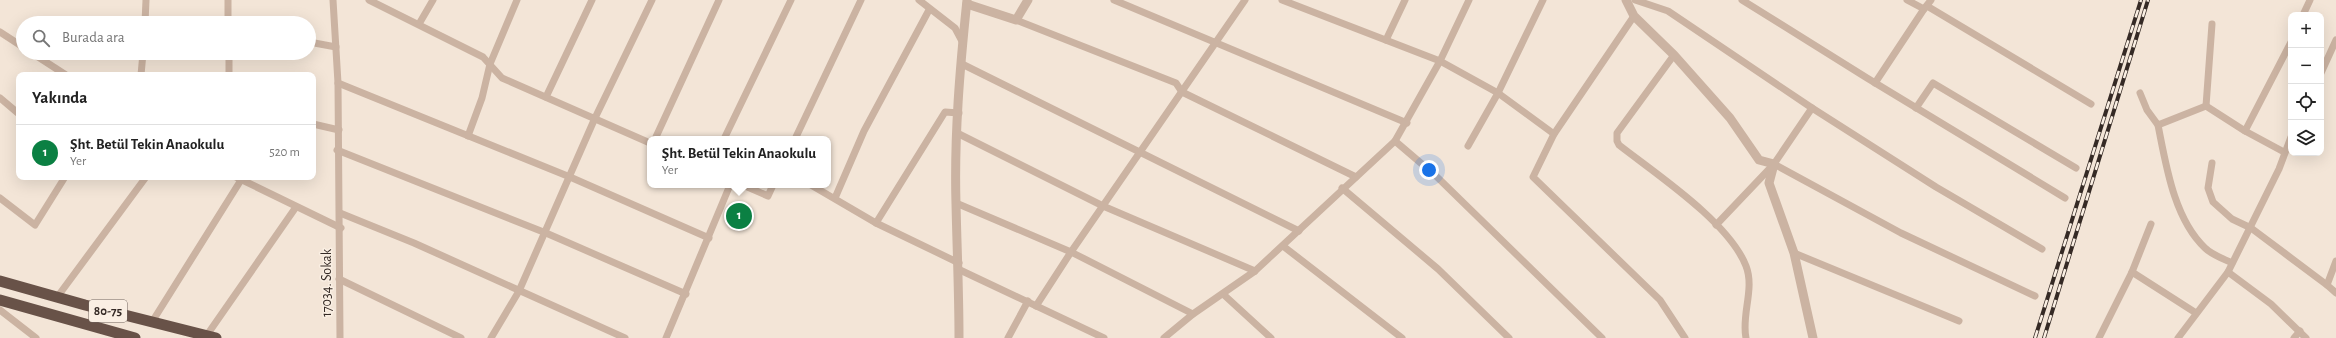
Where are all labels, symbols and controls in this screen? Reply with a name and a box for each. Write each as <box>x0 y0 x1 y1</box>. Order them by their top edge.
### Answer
map controls <box>2288 12 2324 156</box>
button: + <box>2288 12 2324 48</box>
search box <box>16 16 316 60</box>
icon: search <box>30 27 52 49</box>
text: Burada ara <box>62 30 125 45</box>
button: − <box>2288 48 2324 84</box>
button: locate <box>2288 84 2324 120</box>
text: Yakında <box>32 89 88 106</box>
button: layers <box>2288 120 2324 156</box>
popup <box>647 136 831 188</box>
text: Şht. Betül Tekin Anaokulu <box>70 137 224 152</box>
text: 1 <box>43 146 47 159</box>
text: 520 m <box>269 146 300 159</box>
text: Şht. Betül Tekin Anaokulu <box>662 146 816 161</box>
text: Yer <box>70 155 86 168</box>
your location <box>1419 160 1439 180</box>
text: Yer <box>662 164 678 177</box>
pin: 1 <box>726 201 752 231</box>
street label: 17034. Sokak <box>320 248 334 317</box>
road number: 80-75 <box>89 300 127 322</box>

